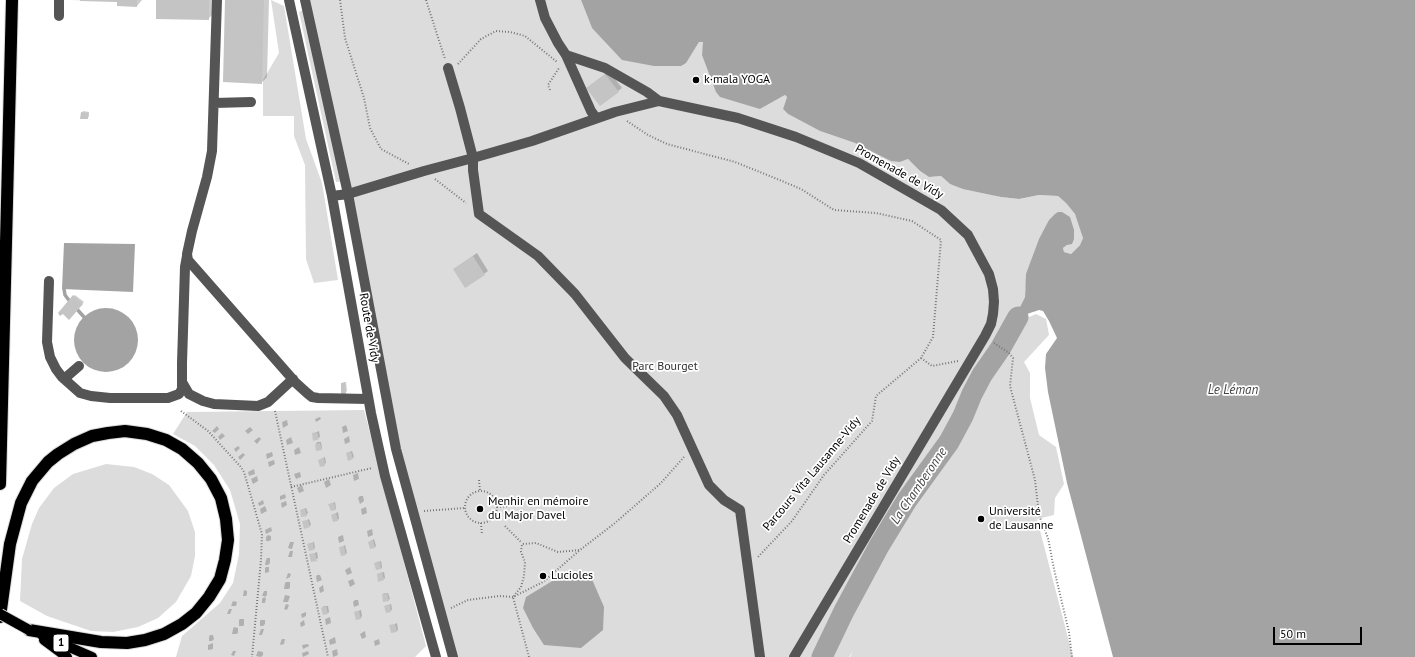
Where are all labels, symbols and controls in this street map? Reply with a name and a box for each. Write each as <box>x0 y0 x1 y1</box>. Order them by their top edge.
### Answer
place label: k·mala YOGA <box>704 73 770 87</box>
marker: k·mala YOGA <box>691 75 701 85</box>
street label: Promenade de Vidy <box>852 142 946 202</box>
street label: Route de Vidy <box>356 292 382 364</box>
park label: Parc Bourget <box>632 360 698 374</box>
water label: Le Léman <box>1208 382 1258 398</box>
street label: Parcours Vita Lausanne-Vidy <box>760 414 864 534</box>
water label: La Chamberonne <box>888 445 950 527</box>
street label: Promenade de Vidy <box>840 454 904 546</box>
place label: Menhir en mémoire du Major Davel <box>488 495 588 523</box>
marker: Menhir en mémoire du Major Davel <box>475 504 485 514</box>
place label: Université de Lausanne <box>989 505 1053 533</box>
marker: Université de Lausanne <box>976 514 986 524</box>
place label: Lucioles <box>551 569 593 583</box>
marker: Lucioles <box>538 571 548 581</box>
scale bar <box>1275 619 1364 645</box>
text: 50 m <box>1280 626 1306 641</box>
road number: 1 <box>53 634 69 652</box>

